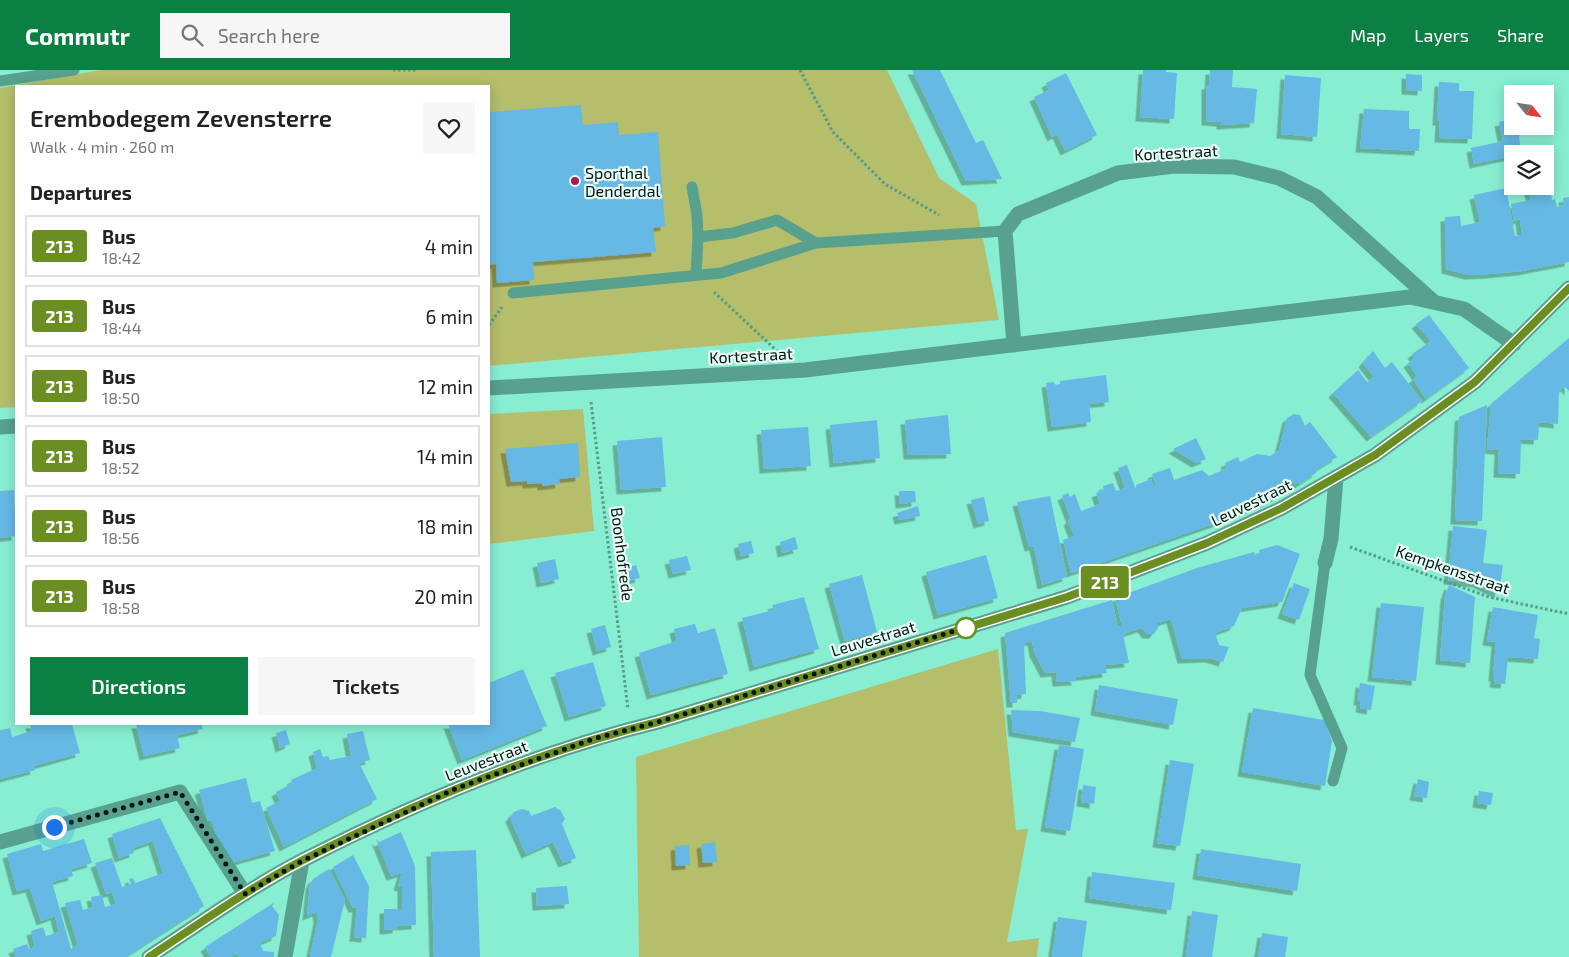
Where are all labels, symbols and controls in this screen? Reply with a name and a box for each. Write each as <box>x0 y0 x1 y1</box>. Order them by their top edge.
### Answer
search box <box>160 13 510 58</box>
text: Commutr <box>25 21 130 50</box>
icon: search <box>178 21 206 49</box>
text: Search here <box>218 24 320 47</box>
text: Map <box>1350 24 1386 46</box>
text: Layers <box>1414 24 1469 46</box>
text: Share <box>1497 24 1544 46</box>
north arrow <box>1504 85 1554 135</box>
map controls <box>1504 85 1554 195</box>
button: heart <box>423 102 475 154</box>
text: Erembodegem Zevensterre <box>30 103 332 132</box>
text: Walk · 4 min · 260 m <box>30 137 174 156</box>
street label: Kortestraat <box>1134 140 1218 164</box>
button: layers <box>1504 145 1554 195</box>
place label: Sporthal Denderdal <box>585 163 660 200</box>
marker: Sporthal Denderdal <box>569 175 581 187</box>
text: Departures <box>30 181 132 204</box>
text: Bus <box>102 225 136 248</box>
text: 213 <box>45 235 74 257</box>
text: 4 min <box>425 235 473 258</box>
text: 18:42 <box>102 248 141 267</box>
text: Bus <box>102 295 136 318</box>
text: 213 <box>45 305 74 327</box>
text: 6 min <box>425 305 473 328</box>
text: 18:44 <box>102 318 142 337</box>
street label: Kortestraat <box>709 343 793 367</box>
text: Bus <box>102 365 136 388</box>
text: 213 <box>45 375 74 397</box>
text: 12 min <box>418 375 473 398</box>
text: 18:50 <box>102 388 140 407</box>
text: Bus <box>102 435 136 458</box>
text: 213 <box>45 445 74 467</box>
text: 14 min <box>417 445 473 468</box>
text: 18:52 <box>102 458 139 477</box>
street label: Leuvestraat <box>1208 474 1294 530</box>
text: Bus <box>102 505 136 528</box>
street label: Boonhofrede <box>608 506 638 602</box>
text: 213 <box>45 515 74 537</box>
text: 18 min <box>417 515 473 538</box>
text: 18:56 <box>102 528 140 547</box>
street label: Kempkensstraat <box>1393 541 1513 597</box>
line badge: 213 <box>1076 566 1134 598</box>
text: 213 <box>1091 571 1119 593</box>
text: Bus <box>102 575 136 598</box>
text: 213 <box>45 585 74 607</box>
text: 20 min <box>414 585 473 608</box>
text: 18:58 <box>102 598 140 617</box>
street label: Leuvestraat <box>829 616 917 660</box>
unlabelled marker <box>955 617 977 639</box>
button: Directions <box>30 657 248 715</box>
button: Tickets <box>258 657 475 715</box>
street label: Leuvestraat <box>442 736 530 784</box>
your location <box>42 815 67 840</box>

